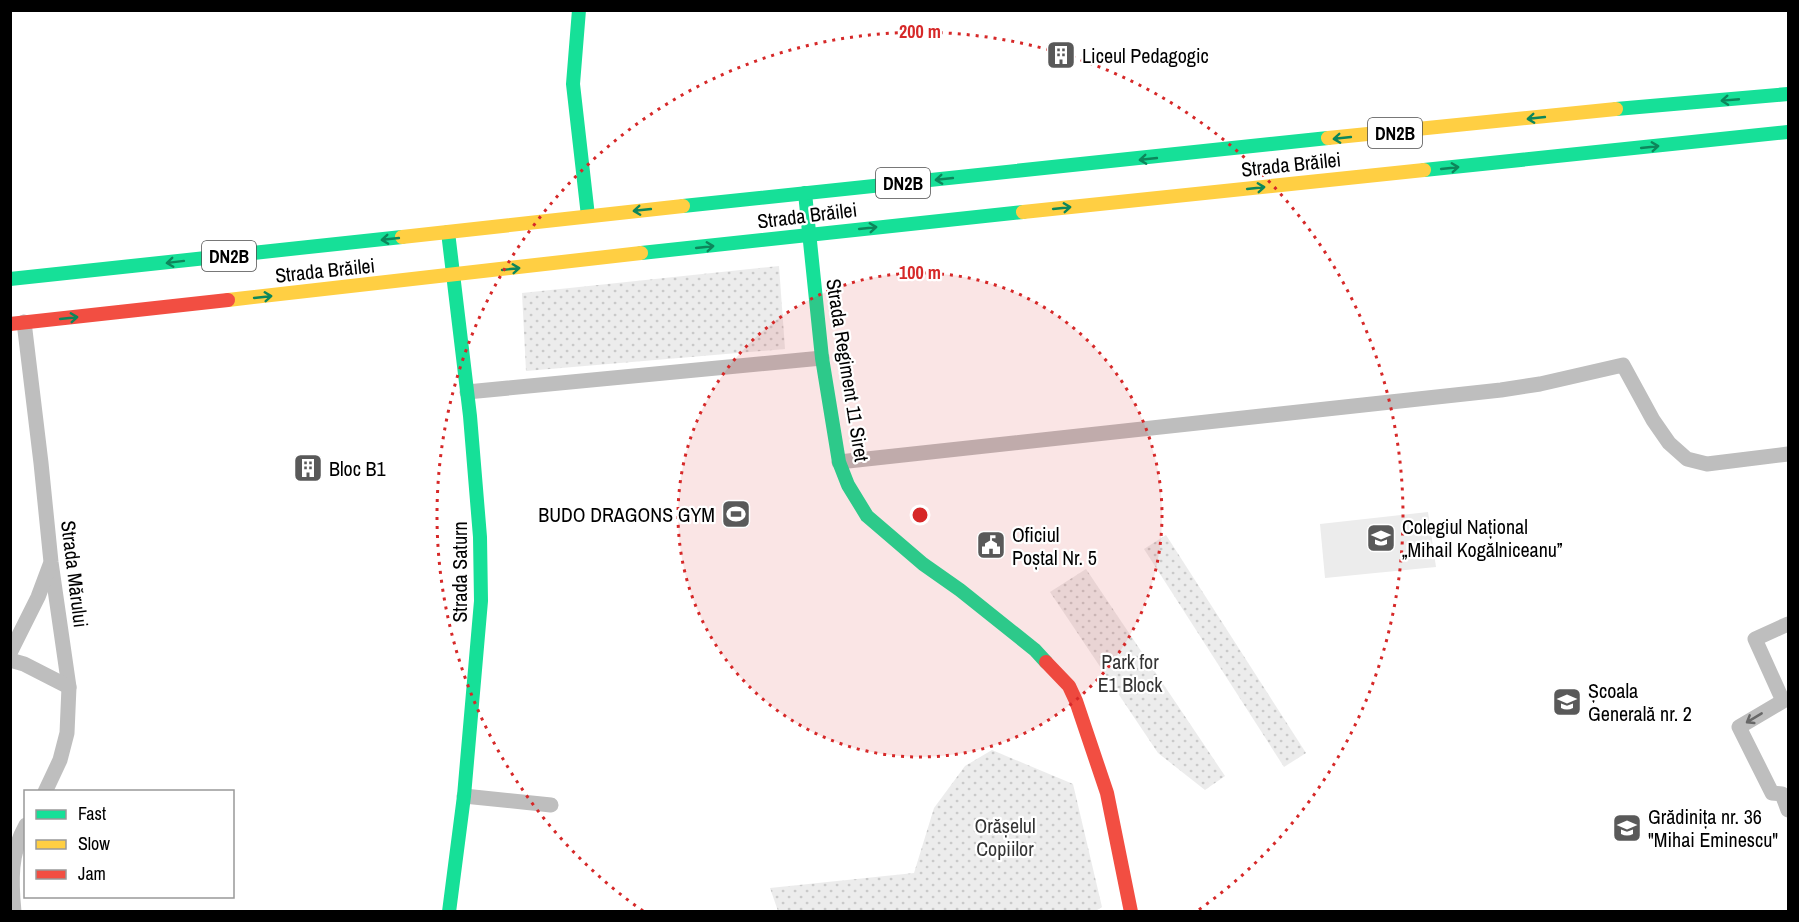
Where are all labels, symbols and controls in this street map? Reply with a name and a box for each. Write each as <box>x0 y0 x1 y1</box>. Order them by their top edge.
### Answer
text: 200 m <box>899 19 941 44</box>
building icon: Liceul Pedagogic <box>1045 39 1077 71</box>
place label: Liceul Pedagogic <box>1082 42 1209 69</box>
one-way arrow <box>1721 94 1741 105</box>
one-way arrow <box>1527 112 1547 123</box>
road number: DN2B <box>1368 118 1422 148</box>
one-way arrow <box>1333 133 1353 144</box>
one-way arrow <box>1640 141 1660 152</box>
street label: Strada Brăilei <box>1240 145 1342 183</box>
one-way arrow <box>1139 154 1159 165</box>
one-way arrow <box>1439 162 1459 173</box>
road number: DN2B <box>876 168 930 198</box>
one-way arrow <box>934 174 954 185</box>
one-way arrow <box>1245 182 1265 193</box>
street label: Strada Brăilei <box>756 195 858 235</box>
one-way arrow <box>1051 202 1071 213</box>
one-way arrow <box>632 205 652 216</box>
one-way arrow <box>857 222 877 233</box>
one-way arrow <box>380 234 400 245</box>
road number: DN2B <box>202 241 256 271</box>
one-way arrow <box>694 241 714 252</box>
street label: Strada Brăilei <box>274 251 376 289</box>
one-way arrow <box>165 257 185 268</box>
text: 100 m <box>899 260 941 285</box>
one-way arrow <box>500 263 520 274</box>
street label: Strada Regiment 11 Siret <box>820 277 876 464</box>
one-way arrow <box>252 291 272 302</box>
one-way arrow <box>58 312 78 323</box>
building icon: Bloc B1 <box>292 452 324 484</box>
place label: Bloc B1 <box>329 455 386 482</box>
sports icon: BUDO DRAGONS GYM <box>720 498 752 530</box>
place label: BUDO DRAGONS GYM <box>538 501 715 528</box>
centre of rings <box>910 505 930 525</box>
place label: Colegiul Național „Mihail Kogălniceanu” <box>1402 513 1563 563</box>
street label: Strada Mărului <box>55 519 95 629</box>
street label: Strada Saturn <box>446 521 473 623</box>
place label: Oficiul Poștal Nr. 5 <box>1012 521 1097 571</box>
school or university icon: Colegiul Național „Mihail Kogălniceanu” <box>1365 522 1397 554</box>
public building icon: Oficiul Poștal Nr. 5 <box>975 529 1007 561</box>
park label: Park for E1 Block <box>1098 648 1163 698</box>
place label: Școala Generală nr. 2 <box>1588 677 1692 727</box>
school or university icon: Școala Generală nr. 2 <box>1551 686 1583 718</box>
one-way arrow <box>1746 712 1763 724</box>
legend <box>24 790 234 898</box>
text: Fast <box>78 801 106 826</box>
place label: Grădinița nr. 36 "Mihai Eminescu" <box>1648 803 1778 853</box>
park label: Orășelul Copiilor <box>974 812 1036 862</box>
school or university icon: Grădinița nr. 36 "Mihai Eminescu" <box>1611 812 1643 844</box>
text: Slow <box>78 831 110 856</box>
text: Jam <box>78 861 106 886</box>

